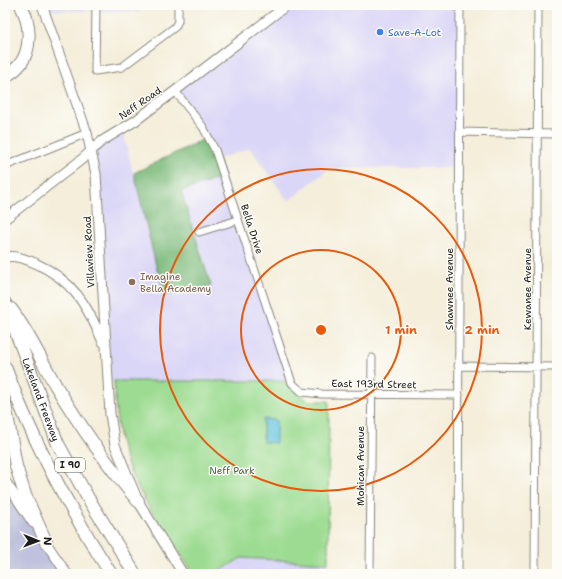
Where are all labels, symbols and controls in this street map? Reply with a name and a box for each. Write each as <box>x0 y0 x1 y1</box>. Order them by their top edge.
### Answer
place label: Save-A-Lot <box>388 26 441 39</box>
marker: Save-A-Lot <box>375 27 385 37</box>
street label: Neff Road <box>116 83 164 122</box>
street label: Bella Drive <box>238 202 266 256</box>
street label: Villaview Road <box>81 215 97 288</box>
street label: Shawnee Avenue <box>443 248 456 330</box>
street label: Kewanee Avenue <box>521 248 534 330</box>
place label: Imagine Bella Academy <box>140 270 212 295</box>
marker: Imagine Bella Academy <box>127 277 137 287</box>
text: 1 min <box>385 322 417 338</box>
text: 2 min <box>465 322 500 338</box>
centre of rings <box>314 323 328 337</box>
street label: Lakeland Freeway <box>20 356 63 443</box>
street label: East 193rd Street <box>331 377 417 391</box>
street label: Mohican Avenue <box>354 426 367 506</box>
road number: I 90 <box>55 458 85 472</box>
park label: Neff Park <box>209 464 255 477</box>
north arrow <box>18 521 58 561</box>
text: N <box>40 537 55 546</box>

